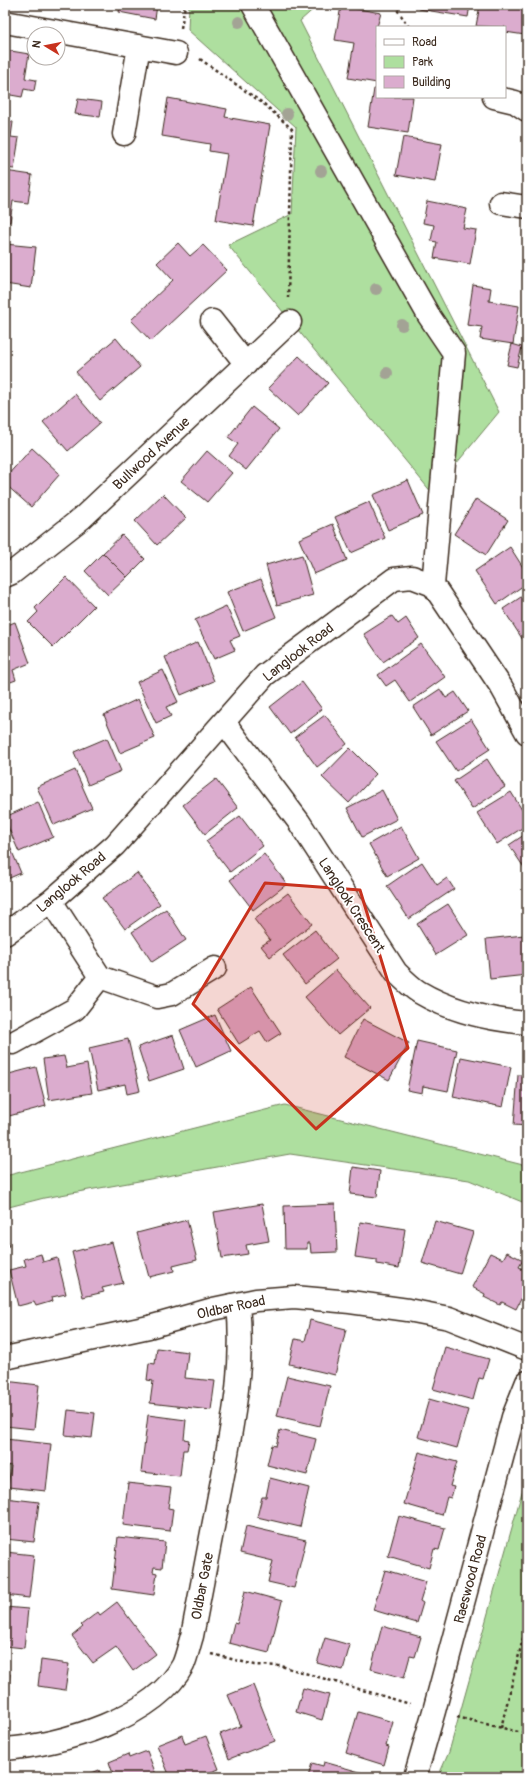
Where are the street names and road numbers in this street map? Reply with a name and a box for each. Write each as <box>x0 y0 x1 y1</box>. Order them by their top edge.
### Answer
street label: Bullwood Avenue <box>109 413 193 493</box>
street label: Langlook Road <box>260 619 337 685</box>
street label: Langlook Road <box>33 848 110 916</box>
street label: Langlook Crescent <box>315 855 389 956</box>
street label: Oldbar Road <box>195 1292 267 1323</box>
street label: Raeswood Road <box>450 1533 491 1625</box>
street label: Oldbar Gate <box>188 1551 217 1621</box>

